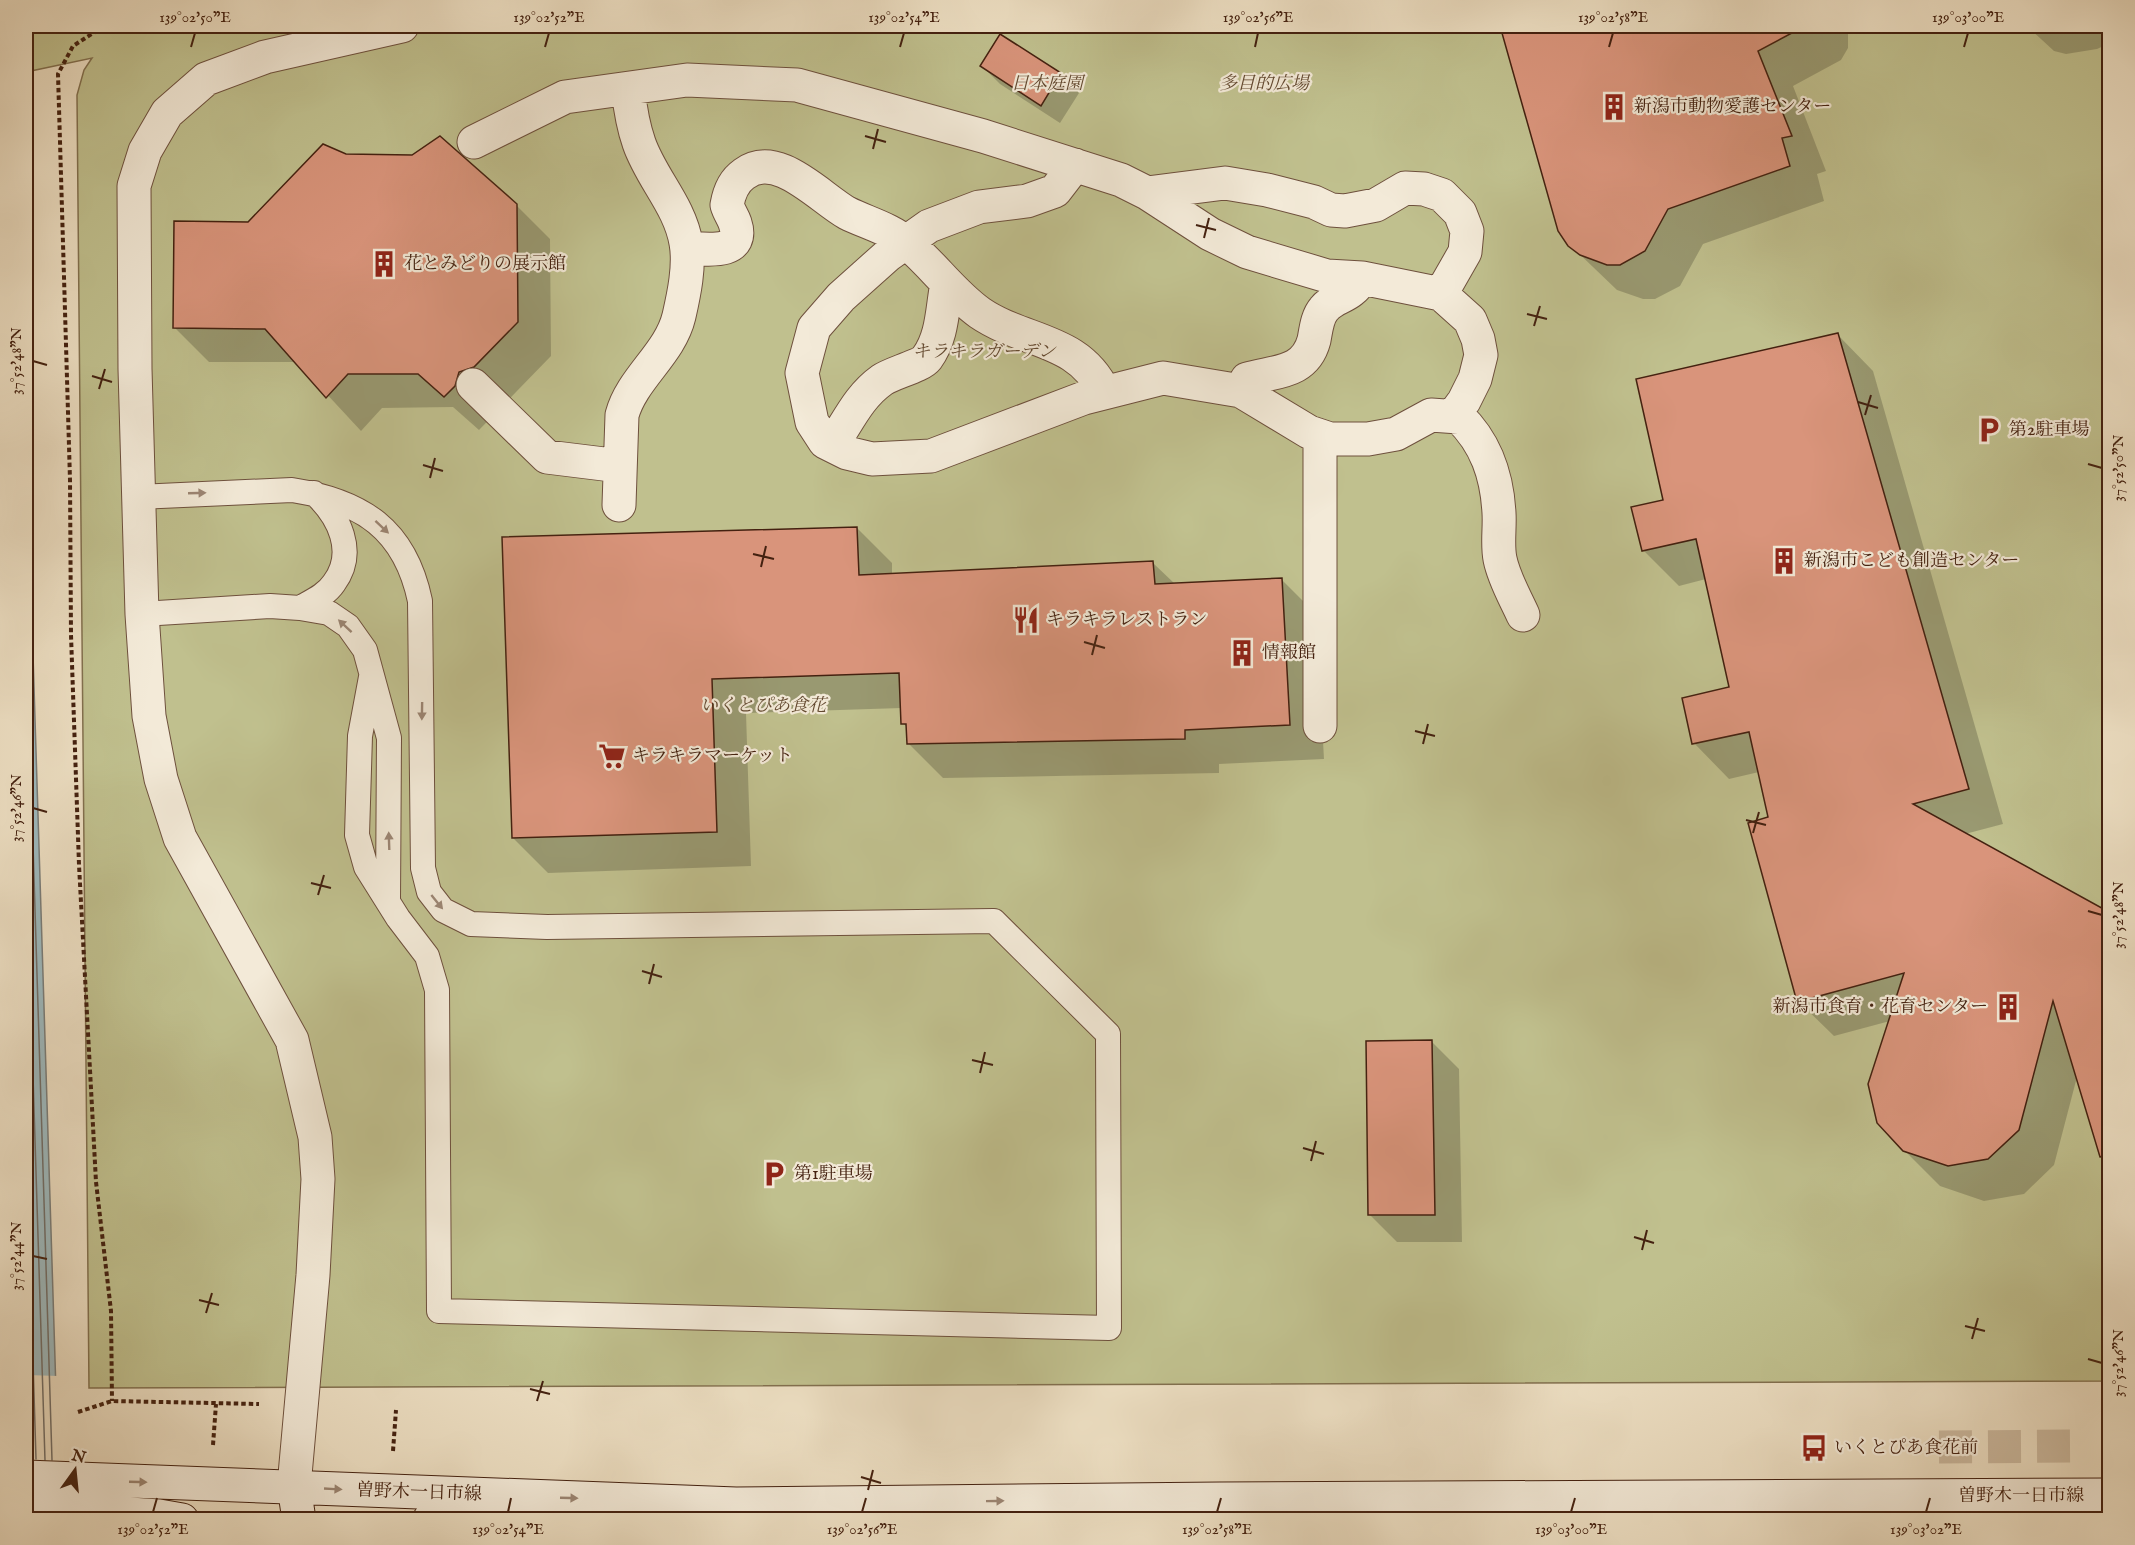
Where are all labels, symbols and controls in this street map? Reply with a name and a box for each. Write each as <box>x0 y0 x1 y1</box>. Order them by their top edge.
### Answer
text: 139°02'50"E <box>159 8 231 27</box>
text: 139°02'52"E <box>513 8 585 27</box>
text: 139°02'54"E <box>868 8 940 27</box>
text: 139°02'56"E <box>1223 8 1293 27</box>
text: 139°02'58"E <box>1578 8 1648 27</box>
text: 139°03'00"E <box>1932 8 2004 27</box>
park label: 日本庭園 <box>1011 73 1086 96</box>
park label: 多目的広場 <box>1219 73 1311 96</box>
building icon: 新潟市動物愛護センター <box>1599 92 1629 122</box>
place label: 新潟市動物愛護センター <box>1634 96 1831 119</box>
building icon: 花とみどりの展示館 <box>369 249 399 279</box>
place label: 花とみどりの展示館 <box>404 253 566 276</box>
text: 37°52'48"N <box>7 327 26 395</box>
park label: キラキラガーデン <box>912 341 1057 364</box>
parking icon: 第2駐車場 <box>1974 415 2004 445</box>
place label: 第2駐車場 <box>2009 419 2089 442</box>
text: 37°52'50"N <box>2109 434 2128 502</box>
one-way arrow <box>187 489 206 498</box>
one-way arrow <box>375 520 389 534</box>
building icon: 新潟市こども創造センター <box>1769 546 1799 576</box>
place label: 新潟市こども創造センター <box>1804 550 2019 573</box>
restaurant icon: キラキラレストラン <box>1011 605 1041 635</box>
place label: キラキラレストラン <box>1046 609 1207 632</box>
one-way arrow <box>338 619 353 633</box>
building icon: 情報館 <box>1227 638 1257 668</box>
place label: 情報館 <box>1262 642 1316 665</box>
park label: いくとぴあ食花 <box>700 695 829 718</box>
one-way arrow <box>417 702 427 721</box>
supermarket icon: キラキラマーケット <box>597 741 627 771</box>
place label: キラキラマーケット <box>632 745 793 768</box>
text: 37°52'46"N <box>7 774 26 842</box>
one-way arrow <box>385 832 394 851</box>
text: 37°52'48"N <box>2109 881 2128 949</box>
one-way arrow <box>431 895 443 910</box>
building icon: 新潟市食育・花育センター <box>1993 992 2023 1022</box>
place label: 新潟市食育・花育センター <box>1773 996 1988 1019</box>
parking icon: 第1駐車場 <box>759 1159 789 1189</box>
place label: 第1駐車場 <box>794 1163 873 1186</box>
text: 37°52'44"N <box>7 1221 26 1291</box>
text: 37°52'46"N <box>2109 1329 2128 1397</box>
bus stop icon: いくとぴあ食花前 <box>1799 1433 1829 1463</box>
place label: いくとぴあ食花前 <box>1834 1437 1978 1460</box>
north arrow <box>45 1440 105 1500</box>
text: N <box>68 1446 88 1469</box>
one-way arrow <box>128 1477 147 1487</box>
street label: 曽野木一日市線 <box>356 1479 482 1507</box>
one-way arrow <box>323 1484 342 1493</box>
street label: 曽野木一日市線 <box>1958 1485 2084 1508</box>
one-way arrow <box>560 1494 579 1503</box>
one-way arrow <box>986 1496 1005 1506</box>
text: 139°02'52"E <box>117 1520 189 1539</box>
text: 139°02'54"E <box>472 1520 544 1539</box>
text: 139°02'56"E <box>827 1520 897 1539</box>
text: 139°02'58"E <box>1182 1520 1252 1539</box>
text: 139°03'00"E <box>1535 1520 1607 1539</box>
text: 139°03'02"E <box>1890 1520 1962 1539</box>

